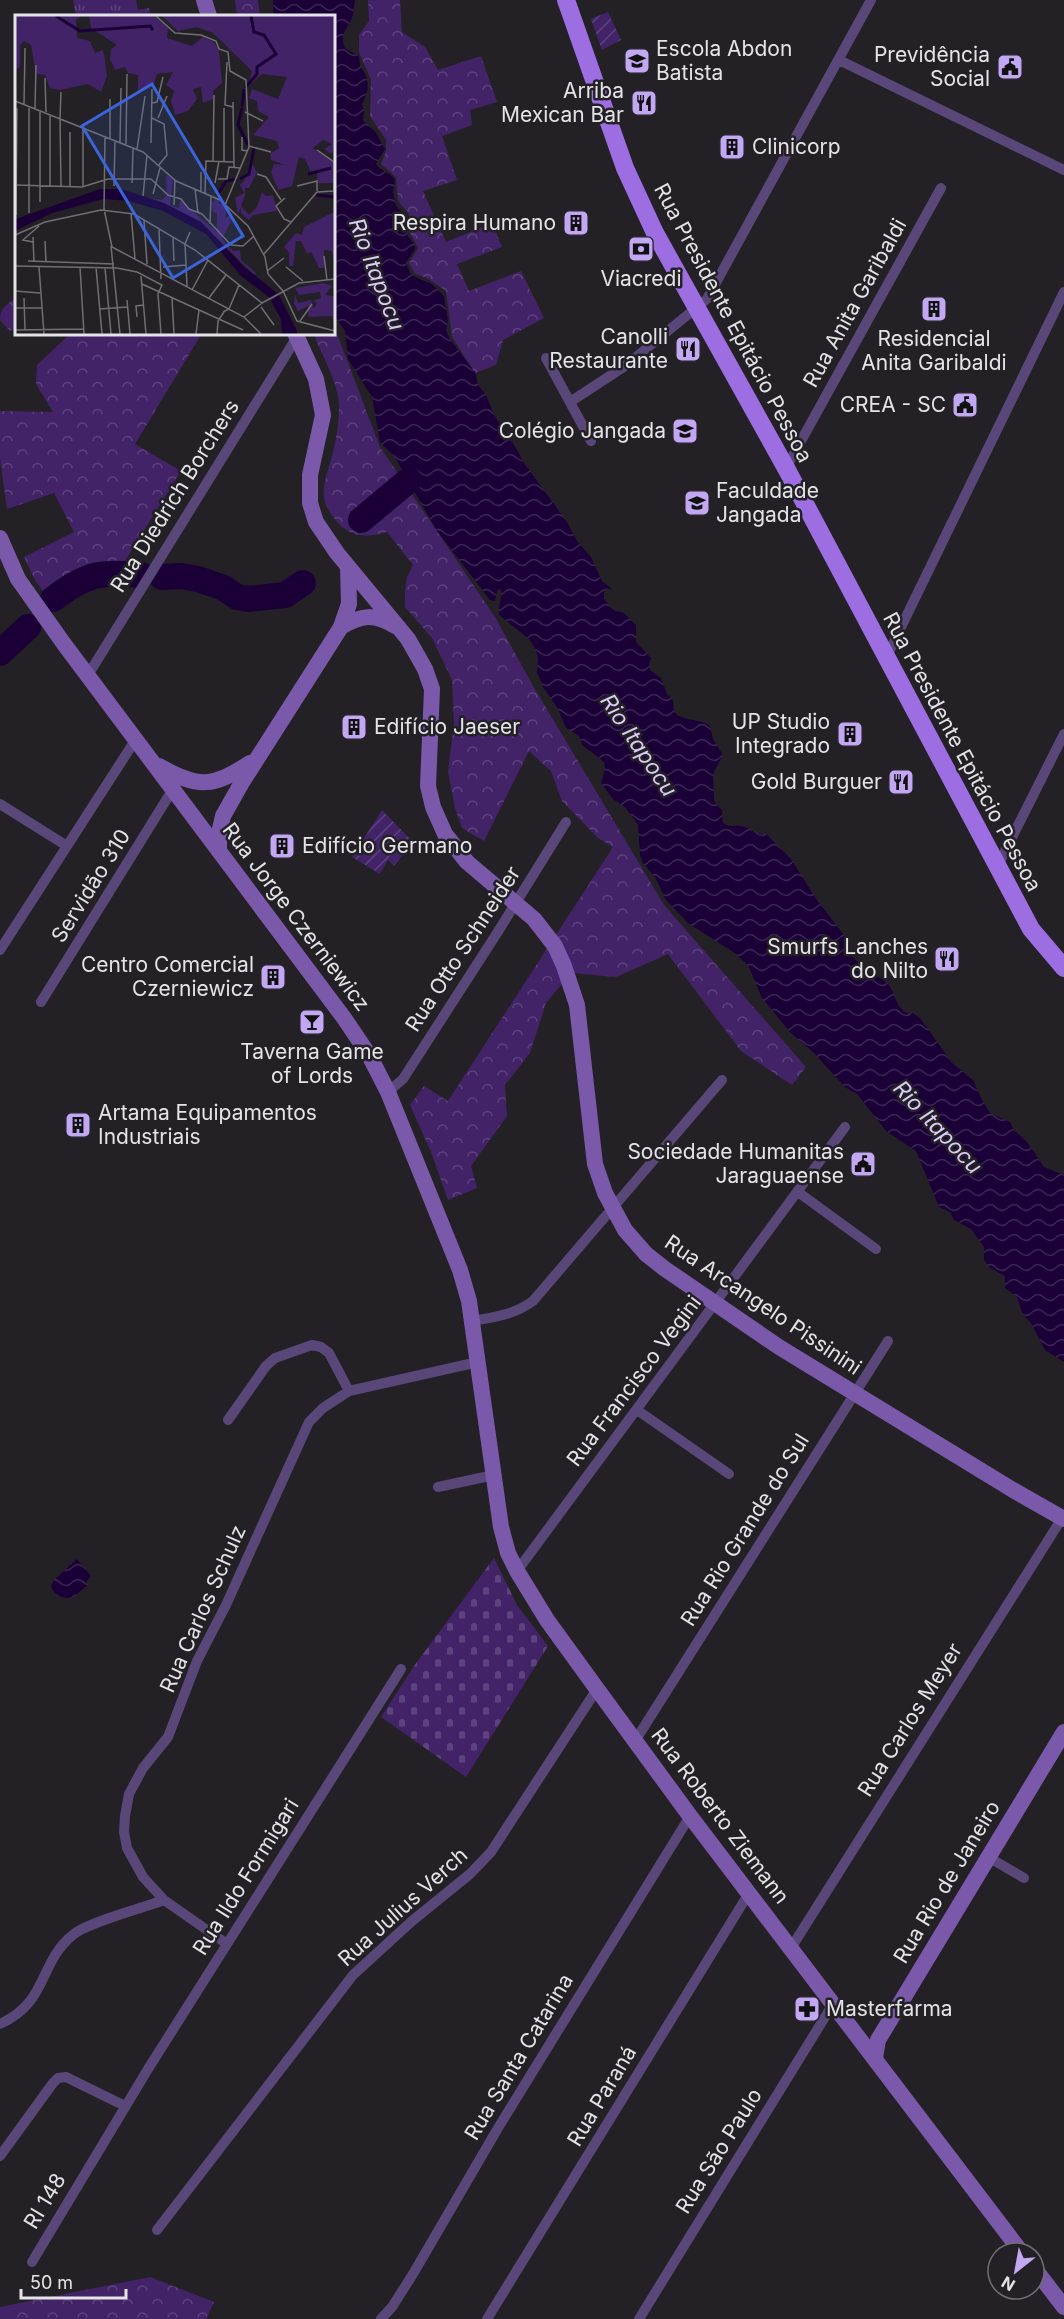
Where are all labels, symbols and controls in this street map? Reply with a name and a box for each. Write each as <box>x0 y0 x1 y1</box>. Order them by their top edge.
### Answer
inset map <box>15 15 334 334</box>
place label: Escola Abdon Batista <box>656 36 792 85</box>
place label: Previdência Social <box>874 42 990 91</box>
school or university icon: Escola Abdon Batista <box>622 46 652 76</box>
public building icon: Previdência Social <box>995 52 1025 82</box>
place label: Arriba Mexican Bar <box>501 78 624 127</box>
restaurant icon: Arriba Mexican Bar <box>629 88 659 118</box>
building icon: Clinicorp <box>717 132 747 162</box>
place label: Clinicorp <box>752 134 841 159</box>
street label: Rua Presidente Epitácio Pessoa <box>649 179 818 467</box>
building icon: Respira Humano <box>561 208 591 238</box>
place label: Respira Humano <box>393 210 556 235</box>
water label: Rio Itapocu <box>344 214 410 334</box>
street label: Rua Anita Garibaldi <box>798 214 911 391</box>
bank icon: Viacredi <box>626 234 656 264</box>
place label: Viacredi <box>600 266 682 291</box>
building icon: Residencial Anita Garibaldi <box>919 294 949 324</box>
place label: Canolli Restaurante <box>549 324 668 373</box>
place label: Residencial Anita Garibaldi <box>861 326 1007 375</box>
restaurant icon: Canolli Restaurante <box>673 334 703 364</box>
public building icon: CREA - SC <box>950 390 980 420</box>
place label: CREA - SC <box>840 392 946 417</box>
street label: Rua Diedrich Borchers <box>105 395 244 597</box>
school or university icon: Colégio Jangada <box>670 416 700 446</box>
place label: Colégio Jangada <box>499 418 666 443</box>
place label: Faculdade Jangada <box>716 478 819 527</box>
school or university icon: Faculdade Jangada <box>682 488 712 518</box>
street label: Rua Presidente Epitácio Pessoa <box>878 608 1047 896</box>
water label: Rio Itapocu <box>595 689 683 801</box>
place label: UP Studio Integrado <box>732 709 830 758</box>
building icon: Edifício Jaeser <box>339 712 369 742</box>
place label: Edifício Jaeser <box>374 714 520 739</box>
building icon: UP Studio Integrado <box>835 719 865 749</box>
restaurant icon: Gold Burguer <box>886 767 916 797</box>
place label: Gold Burguer <box>751 769 882 794</box>
street label: Rua Jorge Czerniewicz <box>218 818 375 1016</box>
street label: Servidão 310 <box>46 825 135 947</box>
building icon: Edifício Germano <box>267 831 297 861</box>
place label: Edifício Germano <box>302 833 472 858</box>
street label: Rua Otto Schneider <box>400 861 525 1036</box>
place label: Smurfs Lanches do Nilto <box>767 934 928 983</box>
restaurant icon: Smurfs Lanches do Nilto <box>932 944 962 974</box>
place label: Centro Comercial Czerniewicz <box>81 952 254 1001</box>
building icon: Centro Comercial Czerniewicz <box>258 962 288 992</box>
bar icon: Taverna Game of Lords <box>297 1007 327 1037</box>
place label: Taverna Game of Lords <box>240 1039 384 1088</box>
water label: Rio Itapocu <box>888 1075 988 1179</box>
place label: Artama Equipamentos Industriais <box>98 1100 317 1149</box>
building icon: Artama Equipamentos Industriais <box>63 1110 93 1140</box>
place label: Sociedade Humanitas Jaraguaense <box>627 1139 844 1188</box>
public building icon: Sociedade Humanitas Jaraguaense <box>848 1149 878 1179</box>
street label: Rua Arcangelo Pissinini <box>660 1229 866 1380</box>
street label: Rua Francisco Vegini <box>561 1290 706 1471</box>
street label: Rua Rio Grande do Sul <box>675 1429 814 1630</box>
street label: Rua Carlos Schulz <box>154 1521 251 1696</box>
street label: Rua Carlos Meyer <box>852 1638 967 1801</box>
street label: Rua Roberto Ziemann <box>646 1723 795 1908</box>
street label: Rua Ildo Formigari <box>187 1794 304 1960</box>
street label: Rua Rio de Janeiro <box>888 1796 1005 1968</box>
street label: Rua Julius Verch <box>333 1842 472 1971</box>
street label: Rua Santa Catarina <box>459 1969 578 2144</box>
pharmacy icon: Masterfarma <box>792 1994 822 2024</box>
place label: Masterfarma <box>826 1996 953 2021</box>
street label: Rua Paraná <box>562 2041 641 2150</box>
street label: Rua São Paulo <box>670 2084 767 2218</box>
street label: RI 148 <box>18 2169 71 2233</box>
north arrow <box>986 2241 1046 2301</box>
scale bar <box>21 2262 126 2300</box>
text: 50 m <box>30 2272 73 2293</box>
text: N <box>998 2272 1019 2296</box>

